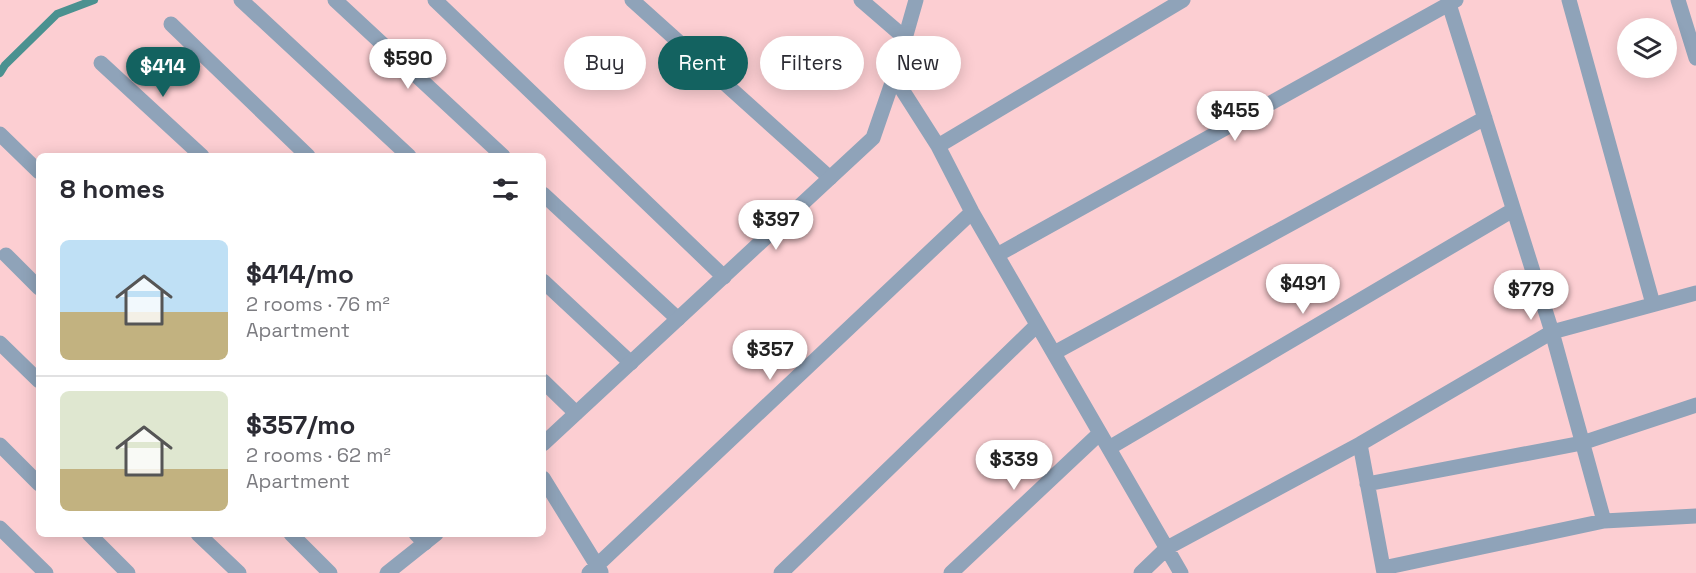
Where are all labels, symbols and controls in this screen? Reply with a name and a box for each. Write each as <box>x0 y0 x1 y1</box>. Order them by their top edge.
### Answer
map controls <box>1617 18 1677 78</box>
button: layers <box>1617 18 1677 78</box>
chip: Buy <box>564 36 646 90</box>
chip: Rent <box>658 36 748 90</box>
chip: Filters <box>760 36 864 90</box>
chip: New <box>876 36 961 90</box>
pin: $590 <box>372 39 444 90</box>
text: $590 <box>383 45 433 71</box>
pin: $414 <box>127 47 199 98</box>
text: $414 <box>140 53 186 79</box>
pin: $455 <box>1199 91 1271 142</box>
text: $455 <box>1211 97 1259 123</box>
text: 8 homes <box>60 172 165 206</box>
icon: filters <box>489 173 522 206</box>
pin: $397 <box>740 200 812 251</box>
text: $397 <box>752 206 800 232</box>
text: $414/mo <box>246 257 354 291</box>
icon: home <box>108 264 180 336</box>
pin: $491 <box>1267 264 1339 315</box>
text: $491 <box>1280 270 1326 296</box>
pin: $779 <box>1495 270 1567 321</box>
text: $779 <box>1508 276 1554 302</box>
text: 2 rooms · 76 m² <box>246 291 390 317</box>
text: Apartment <box>246 317 350 343</box>
pin: $357 <box>734 330 806 381</box>
text: $357 <box>746 336 794 362</box>
text: $357/mo <box>246 408 355 442</box>
icon: home <box>108 415 180 487</box>
pin: $339 <box>978 440 1050 491</box>
text: 2 rooms · 62 m² <box>246 442 391 468</box>
text: $339 <box>990 446 1038 472</box>
text: Apartment <box>246 468 350 494</box>

